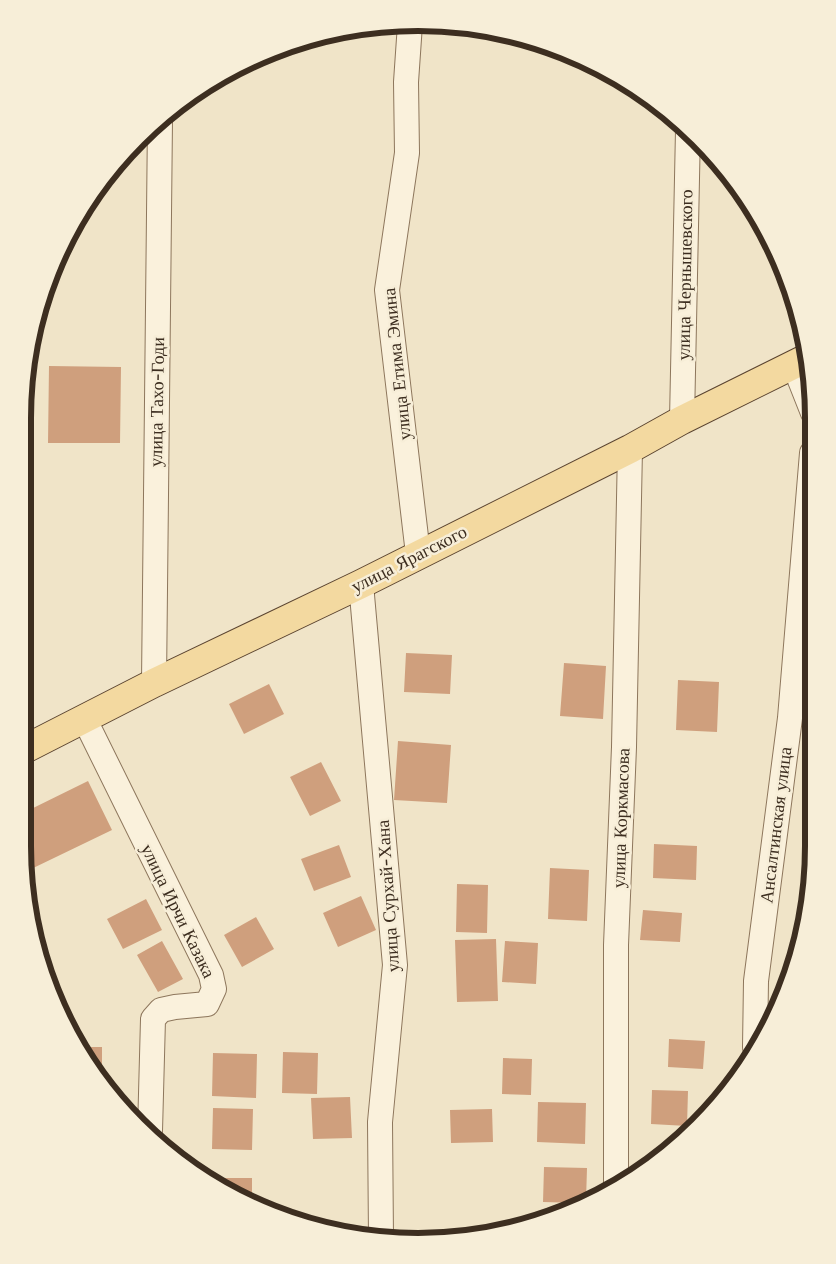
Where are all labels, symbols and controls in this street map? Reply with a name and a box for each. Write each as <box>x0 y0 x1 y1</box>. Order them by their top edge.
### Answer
street label: улица Чернышевского <box>673 189 697 361</box>
street label: улица Етима Эмина <box>378 287 416 441</box>
street label: улица Тахо-Годи <box>145 337 169 467</box>
street label: улица Ярагского <box>348 520 470 598</box>
street label: Ансалтинская улица <box>755 746 797 904</box>
street label: улица Коркмасова <box>608 748 634 888</box>
street label: улица Сурхай-Хана <box>372 819 404 973</box>
street label: улица Ирчи Казака <box>136 840 220 982</box>

